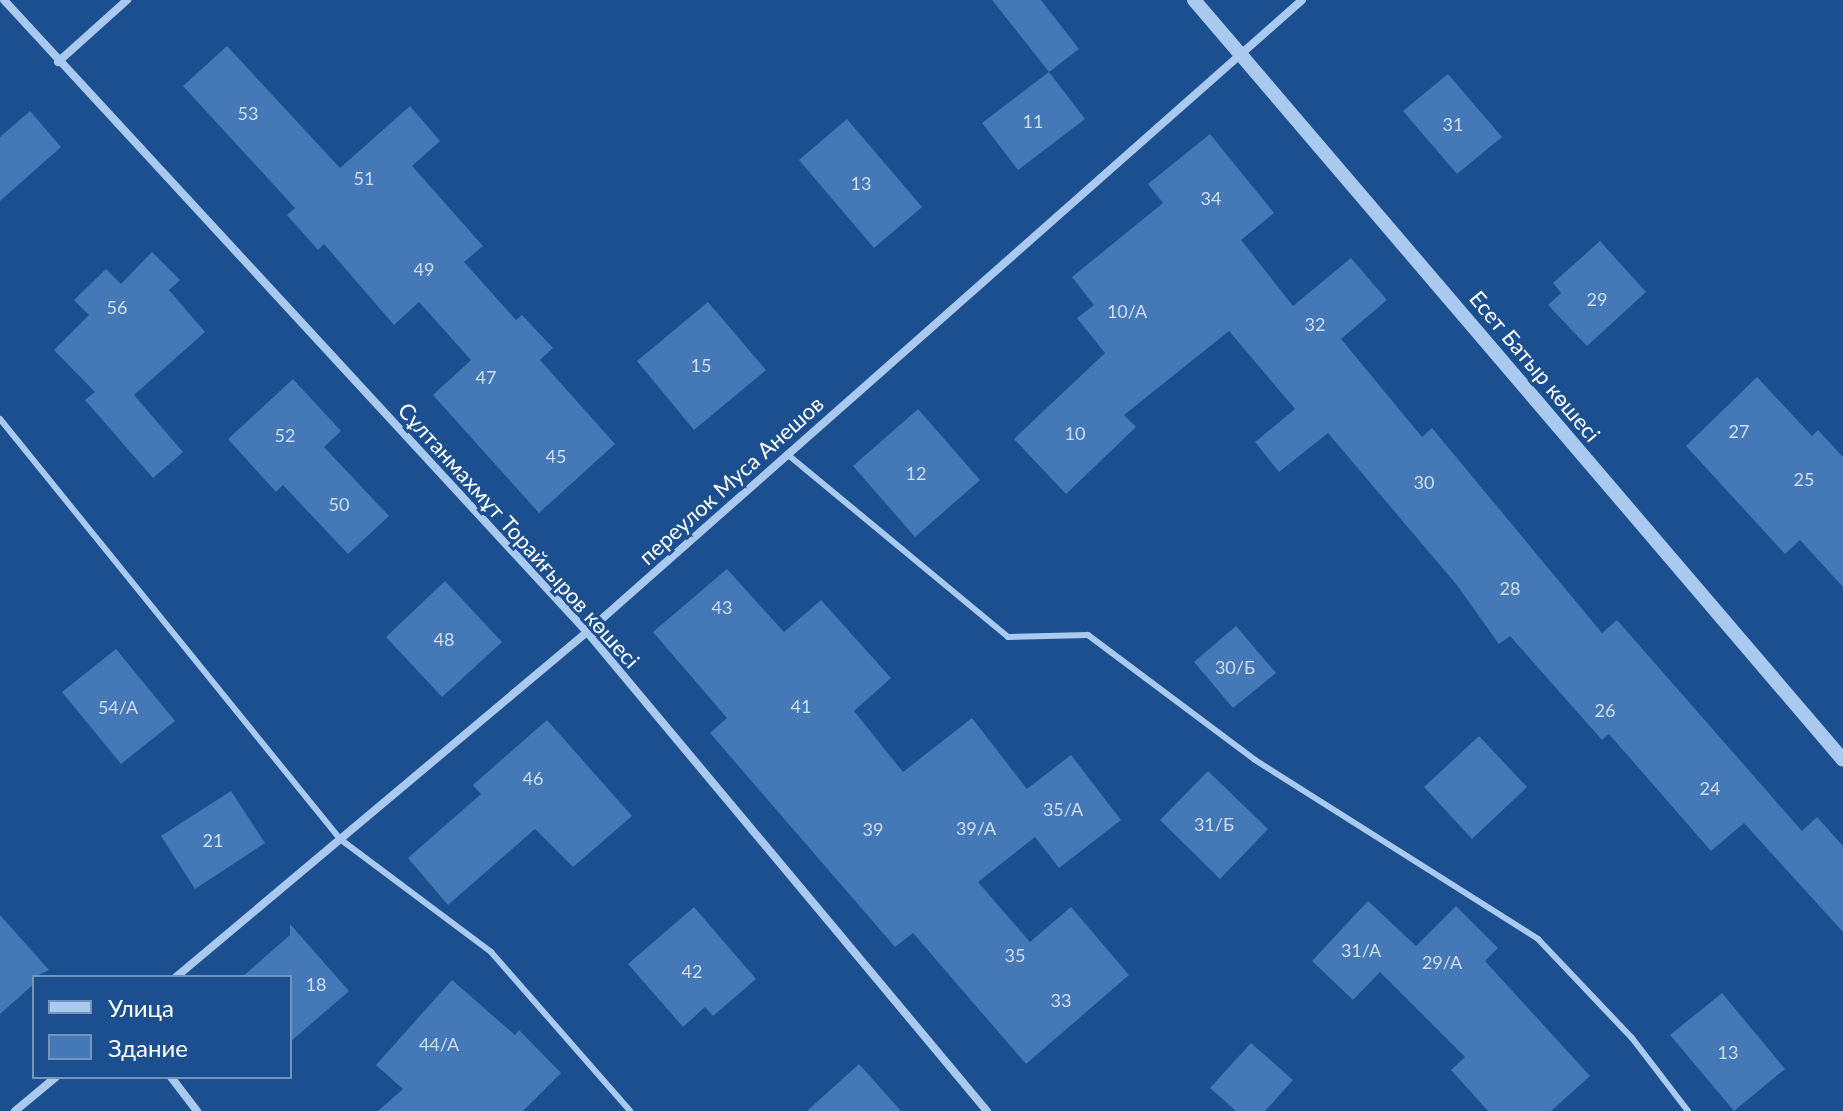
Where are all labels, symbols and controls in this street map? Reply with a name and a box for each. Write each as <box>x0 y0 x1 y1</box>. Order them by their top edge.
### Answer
house number: 53 <box>238 102 258 124</box>
house number: 11 <box>1023 110 1043 132</box>
house number: 31 <box>1443 113 1463 135</box>
house number: 51 <box>354 167 374 189</box>
house number: 13 <box>851 172 871 194</box>
house number: 34 <box>1201 187 1221 209</box>
house number: 49 <box>414 258 434 280</box>
street label: Есет Батыр көшесі <box>1464 285 1606 447</box>
house number: 29 <box>1587 288 1607 310</box>
house number: 56 <box>107 296 127 318</box>
house number: 10/А <box>1107 300 1147 322</box>
house number: 32 <box>1305 313 1325 335</box>
house number: 15 <box>691 354 711 376</box>
house number: 47 <box>476 366 496 388</box>
street label: переулок Муса Анешов <box>633 390 829 570</box>
street label: Сұлтанмахмұт Торайғыров көшесі <box>393 397 645 673</box>
house number: 27 <box>1729 420 1749 442</box>
house number: 10 <box>1065 422 1085 444</box>
house number: 52 <box>275 424 295 446</box>
house number: 45 <box>546 445 566 467</box>
house number: 12 <box>906 462 926 484</box>
house number: 25 <box>1794 468 1814 490</box>
house number: 30 <box>1414 471 1434 493</box>
house number: 50 <box>329 493 349 515</box>
house number: 28 <box>1500 577 1520 599</box>
house number: 43 <box>712 596 732 618</box>
house number: 48 <box>434 628 454 650</box>
house number: 30/Б <box>1215 656 1255 678</box>
house number: 41 <box>791 695 811 717</box>
house number: 54/А <box>98 696 138 718</box>
house number: 26 <box>1595 699 1615 721</box>
house number: 46 <box>523 767 543 789</box>
house number: 24 <box>1700 777 1720 799</box>
house number: 35/А <box>1043 798 1083 820</box>
house number: 31/Б <box>1194 813 1234 835</box>
house number: 39/А <box>956 817 996 839</box>
house number: 39 <box>863 818 883 840</box>
house number: 21 <box>203 829 223 851</box>
house number: 31/А <box>1341 939 1381 961</box>
house number: 35 <box>1005 944 1025 966</box>
house number: 29/А <box>1422 951 1462 973</box>
house number: 42 <box>682 960 702 982</box>
house number: 18 <box>306 973 326 995</box>
legend <box>32 975 292 1079</box>
house number: 33 <box>1051 989 1071 1011</box>
text: Улица <box>108 993 174 1022</box>
text: Здание <box>108 1033 188 1062</box>
house number: 44/А <box>419 1033 459 1055</box>
house number: 13 <box>1718 1041 1738 1063</box>

